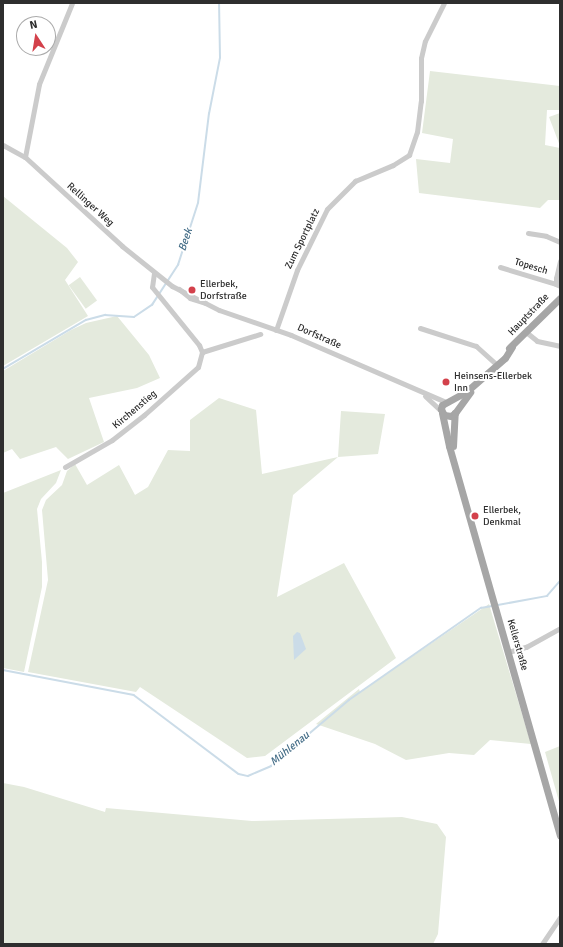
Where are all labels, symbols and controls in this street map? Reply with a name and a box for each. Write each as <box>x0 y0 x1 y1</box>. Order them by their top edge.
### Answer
north arrow <box>16 16 56 56</box>
text: N <box>29 18 39 32</box>
street label: Rellinger Weg <box>64 181 116 229</box>
street label: Zum Sportplatz <box>283 207 323 271</box>
water label: Beek <box>176 227 196 253</box>
street label: Topesch <box>513 256 549 278</box>
place label: Ellerbek, Dorfstraße <box>200 278 247 302</box>
marker: Ellerbek, Dorfstraße <box>187 285 197 295</box>
street label: Hauptstraße <box>506 291 552 339</box>
street label: Dorfstraße <box>295 322 343 352</box>
place label: Heinsens-Ellerbek Inn <box>454 370 532 394</box>
marker: Heinsens-Ellerbek Inn <box>441 377 451 387</box>
street label: Kirchenstieg <box>111 388 159 432</box>
place label: Ellerbek, Denkmal <box>483 504 521 528</box>
marker: Ellerbek, Denkmal <box>470 511 480 521</box>
street label: Kellerstraße <box>504 618 530 672</box>
water label: Mühlenau <box>268 729 312 769</box>

